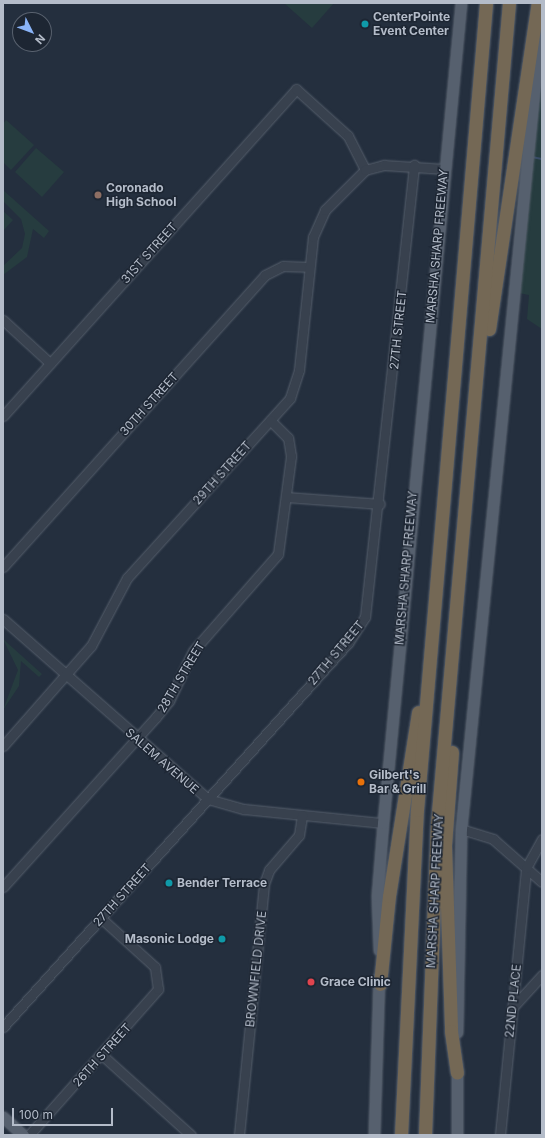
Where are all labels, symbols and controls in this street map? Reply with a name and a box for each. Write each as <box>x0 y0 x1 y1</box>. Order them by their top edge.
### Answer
place label: CenterPointe Event Center <box>373 10 450 38</box>
north arrow <box>12 12 52 52</box>
marker: CenterPointe Event Center <box>360 19 370 29</box>
text: N <box>32 32 48 47</box>
street label: MARSHA SHARP FREEWAY <box>423 168 451 324</box>
place label: Coronado High School <box>106 181 176 209</box>
marker: Coronado High School <box>93 190 103 200</box>
street label: 31ST STREET <box>118 220 180 286</box>
street label: 27TH STREET <box>387 290 409 370</box>
street label: 30TH STREET <box>117 369 181 439</box>
street label: 29TH STREET <box>190 438 254 508</box>
street label: MARSHA SHARP FREEWAY <box>392 490 420 646</box>
street label: 27TH STREET <box>305 618 367 688</box>
street label: 28TH STREET <box>154 639 208 715</box>
street label: SALEM AVENUE <box>122 725 202 797</box>
place label: Gilbert's Bar & Grill <box>369 768 426 796</box>
marker: Gilbert's Bar & Grill <box>356 777 366 787</box>
street label: MARSHA SHARP FREEWAY <box>424 813 446 969</box>
street label: 27TH STREET <box>90 861 154 929</box>
place label: Bender Terrace <box>177 876 267 890</box>
marker: Bender Terrace <box>164 878 174 888</box>
street label: BROWNFIELD DRIVE <box>243 910 269 1028</box>
place label: Masonic Lodge <box>125 932 214 946</box>
marker: Masonic Lodge <box>217 934 227 944</box>
street label: 22ND PLACE <box>502 963 524 1039</box>
place label: Grace Clinic <box>320 975 391 989</box>
marker: Grace Clinic <box>305 976 317 988</box>
street label: 26TH STREET <box>70 1020 134 1090</box>
scale bar <box>14 1100 115 1126</box>
text: 100 m <box>19 1107 53 1122</box>

